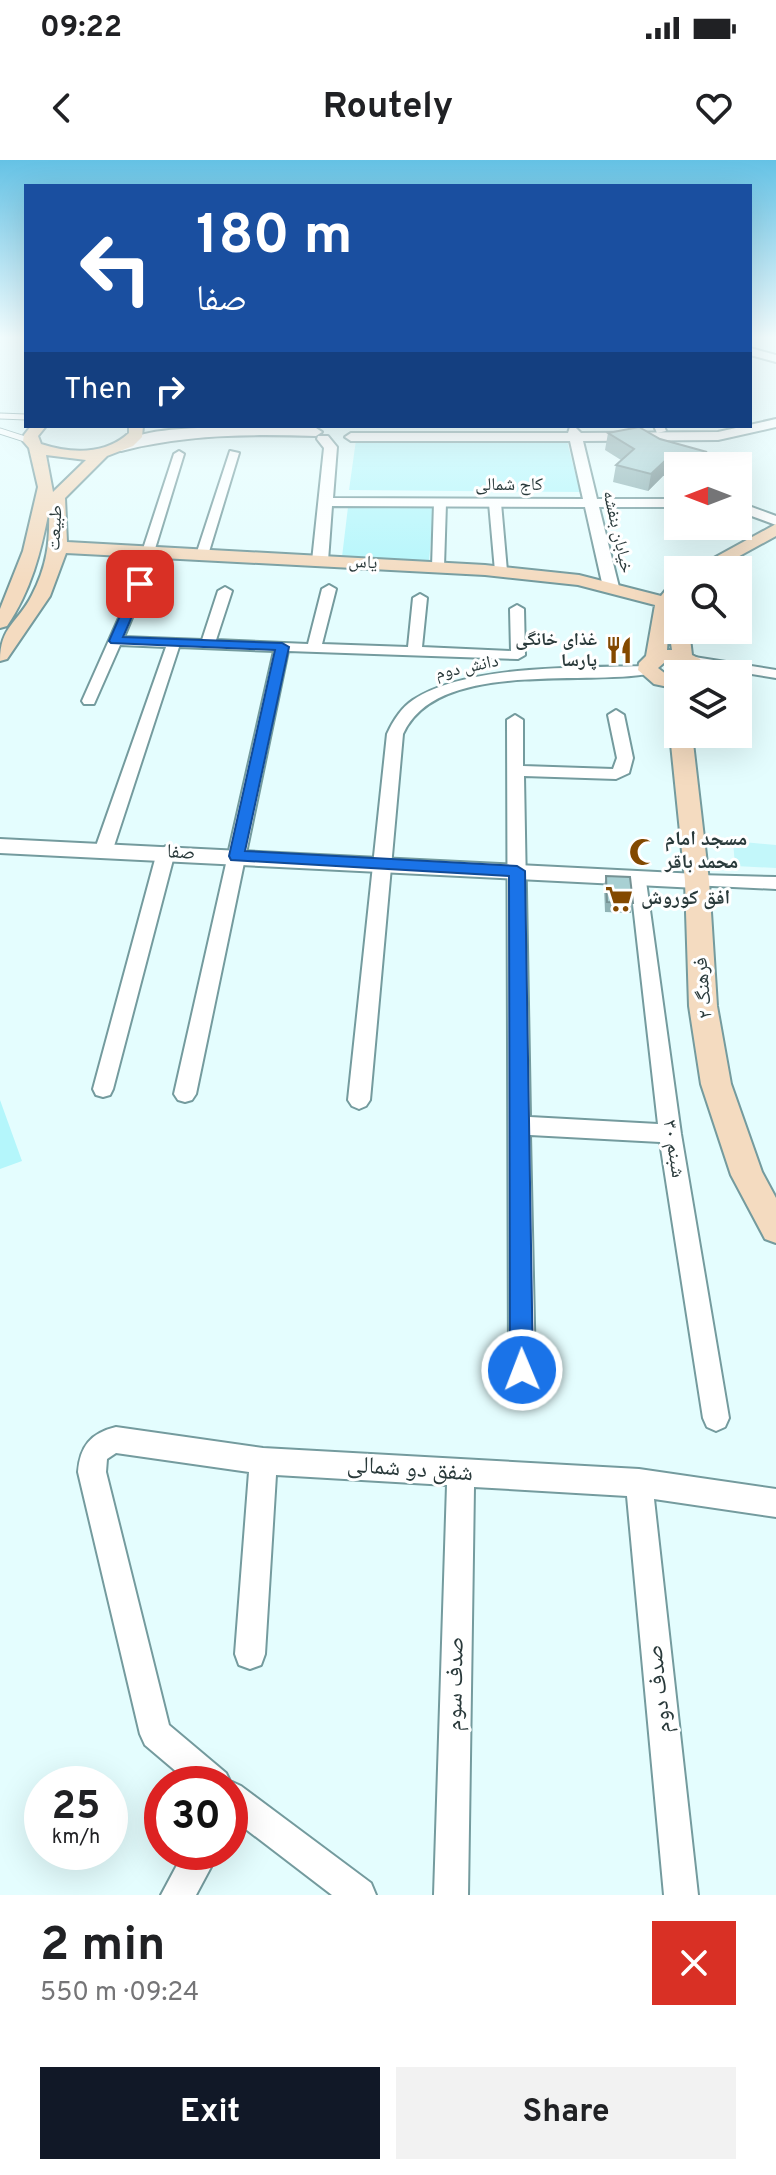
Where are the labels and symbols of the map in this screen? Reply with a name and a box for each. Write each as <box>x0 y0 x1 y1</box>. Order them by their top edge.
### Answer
north arrow <box>664 452 752 540</box>
street label: کاج شمالی <box>475 474 543 497</box>
street label: خیابان بنفشه <box>596 488 638 576</box>
street label: طبیعت <box>43 505 69 551</box>
pin <box>106 550 174 618</box>
street label: یاس <box>348 551 378 575</box>
place label: غذای خانگی پارسا <box>515 629 597 673</box>
restaurant icon: غذای خانگی پارسا <box>604 635 634 665</box>
street label: دانش دوم <box>433 650 501 686</box>
place label: مسجد امام محمد باقر <box>664 827 747 876</box>
mosque icon: مسجد امام محمد باقر <box>628 837 658 867</box>
street label: صفا <box>166 839 196 867</box>
supermarket icon: افق کوروش <box>604 884 634 914</box>
place label: افق کوروش <box>641 886 730 912</box>
street label: فرهنگ ۲ <box>688 956 720 1020</box>
street label: شبنم ۳۰ <box>656 1118 690 1180</box>
position arrow <box>480 1328 564 1412</box>
street label: شفق دو شمالی <box>346 1451 474 1489</box>
street label: صدف سوم <box>440 1636 472 1732</box>
street label: صدف دوم <box>640 1643 680 1735</box>
speed limit sign: 30 <box>144 1766 248 1870</box>

